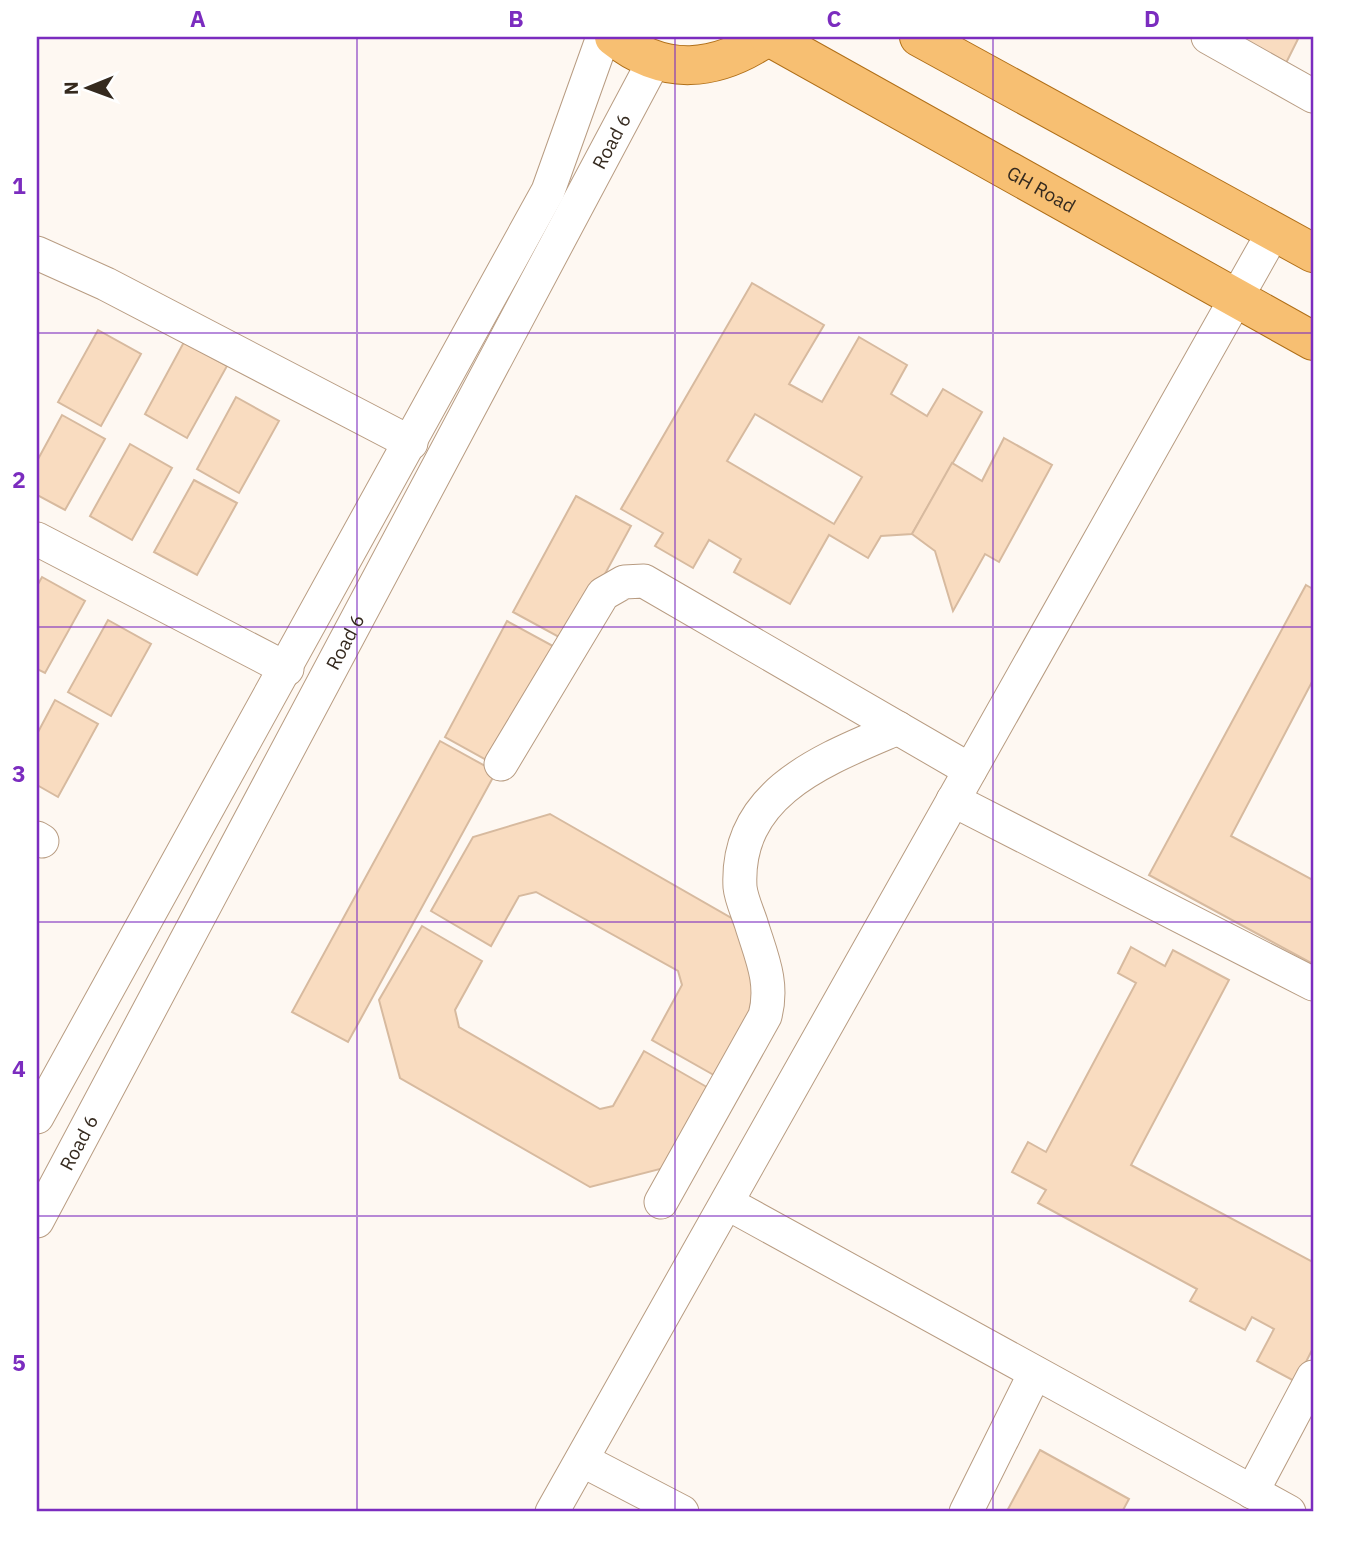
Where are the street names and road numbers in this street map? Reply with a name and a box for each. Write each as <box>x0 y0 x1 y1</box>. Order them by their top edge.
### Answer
street label: Road 6 <box>587 109 636 173</box>
street label: GH Road <box>1003 160 1080 218</box>
street label: Road 6 <box>320 610 370 674</box>
street label: Road 6 <box>54 1110 103 1174</box>

